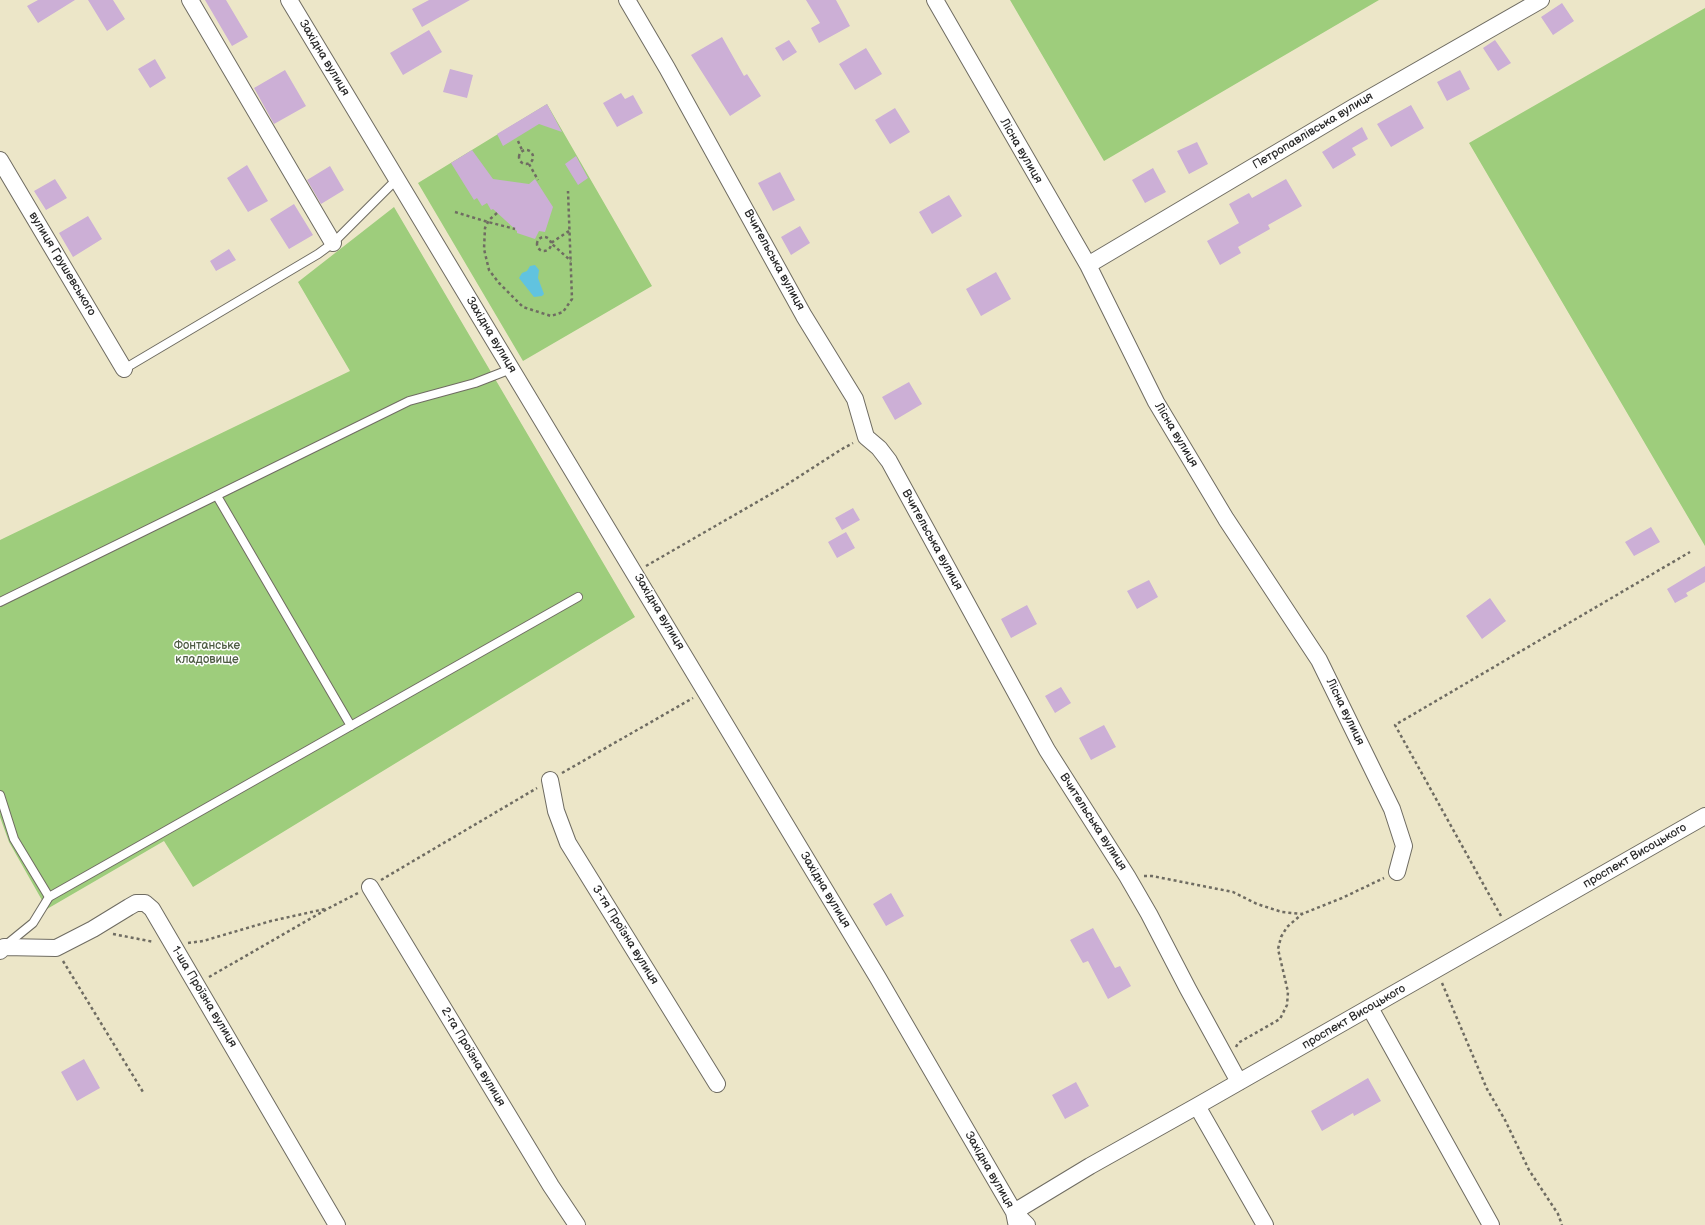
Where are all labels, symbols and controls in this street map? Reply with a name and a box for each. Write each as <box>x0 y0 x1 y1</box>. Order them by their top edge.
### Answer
street label: Західна вулиця <box>296 17 352 99</box>
street label: Петропавлівська вулиця <box>1250 89 1376 173</box>
street label: Лісна вулиця <box>997 116 1045 186</box>
street label: Вчительська вулиця <box>740 207 808 313</box>
street label: вулиця Грушевського <box>25 210 99 318</box>
street label: Західна вулиця <box>463 294 519 376</box>
street label: Лісна вулиця <box>1151 400 1201 470</box>
street label: Вчительська вулиця <box>898 487 966 593</box>
street label: Західна вулиця <box>631 571 687 653</box>
park label: Фонтанське кладовище <box>174 639 240 667</box>
street label: Лісна вулиця <box>1323 676 1367 748</box>
street label: Вчительська вулиця <box>1056 771 1130 873</box>
street label: проспект Висоцького <box>1581 820 1689 892</box>
street label: Західна вулиця <box>797 849 853 931</box>
street label: 3-тя Проїзна вулиця <box>589 883 661 987</box>
street label: 1-ша Проїзна вулиця <box>168 944 240 1050</box>
street label: проспект Висоцького <box>1300 981 1408 1053</box>
street label: 2-га Проїзна вулиця <box>438 1005 508 1109</box>
street label: Західна вулиця <box>961 1129 1017 1211</box>

